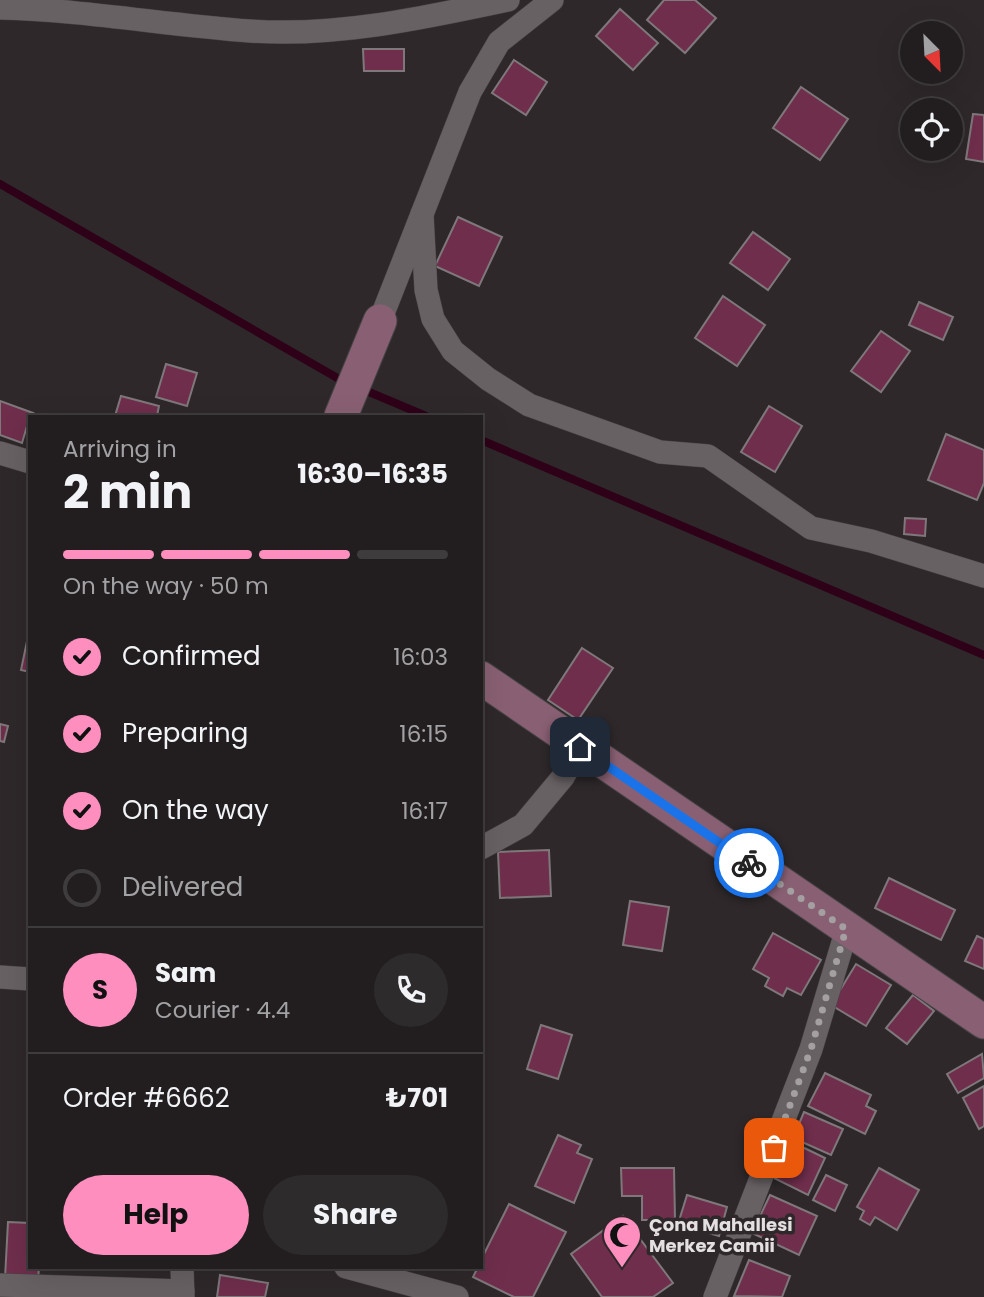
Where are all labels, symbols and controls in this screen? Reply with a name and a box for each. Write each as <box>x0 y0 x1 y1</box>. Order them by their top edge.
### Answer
north arrow <box>900 21 962 84</box>
map controls <box>900 21 963 161</box>
button: locate <box>900 98 963 161</box>
text: Arriving in <box>63 433 177 465</box>
text: 16:30–16:35 <box>297 456 448 492</box>
text: 2 min <box>63 460 192 524</box>
text: On the way · 50 m <box>63 570 269 602</box>
icon: check <box>63 638 101 676</box>
text: Confirmed <box>122 638 260 674</box>
text: 16:03 <box>393 641 448 673</box>
icon: check <box>63 715 101 753</box>
text: Preparing <box>122 715 248 751</box>
pin <box>550 717 610 777</box>
text: 16:15 <box>399 718 448 750</box>
icon: home <box>561 728 599 766</box>
icon: check <box>63 792 101 830</box>
text: On the way <box>122 792 269 828</box>
text: 16:17 <box>401 795 448 827</box>
courier <box>714 828 784 898</box>
icon: bike <box>730 844 768 882</box>
text: Delivered <box>122 869 243 905</box>
button: phone <box>374 953 448 1027</box>
text: Sam <box>155 955 216 991</box>
text: S <box>92 972 108 1008</box>
text: Courier · 4.4 <box>155 994 290 1026</box>
text: Order #6662 <box>63 1080 230 1116</box>
text: ₺701 <box>386 1080 448 1116</box>
pin <box>744 1118 804 1178</box>
icon: bag <box>755 1129 793 1167</box>
button: Help <box>63 1175 249 1255</box>
button: Share <box>263 1175 448 1255</box>
place label: Çona Mahallesi Merkez Camii <box>649 1212 793 1258</box>
mosque icon: Çona Mahallesi Merkez Camii <box>601 1214 643 1269</box>

